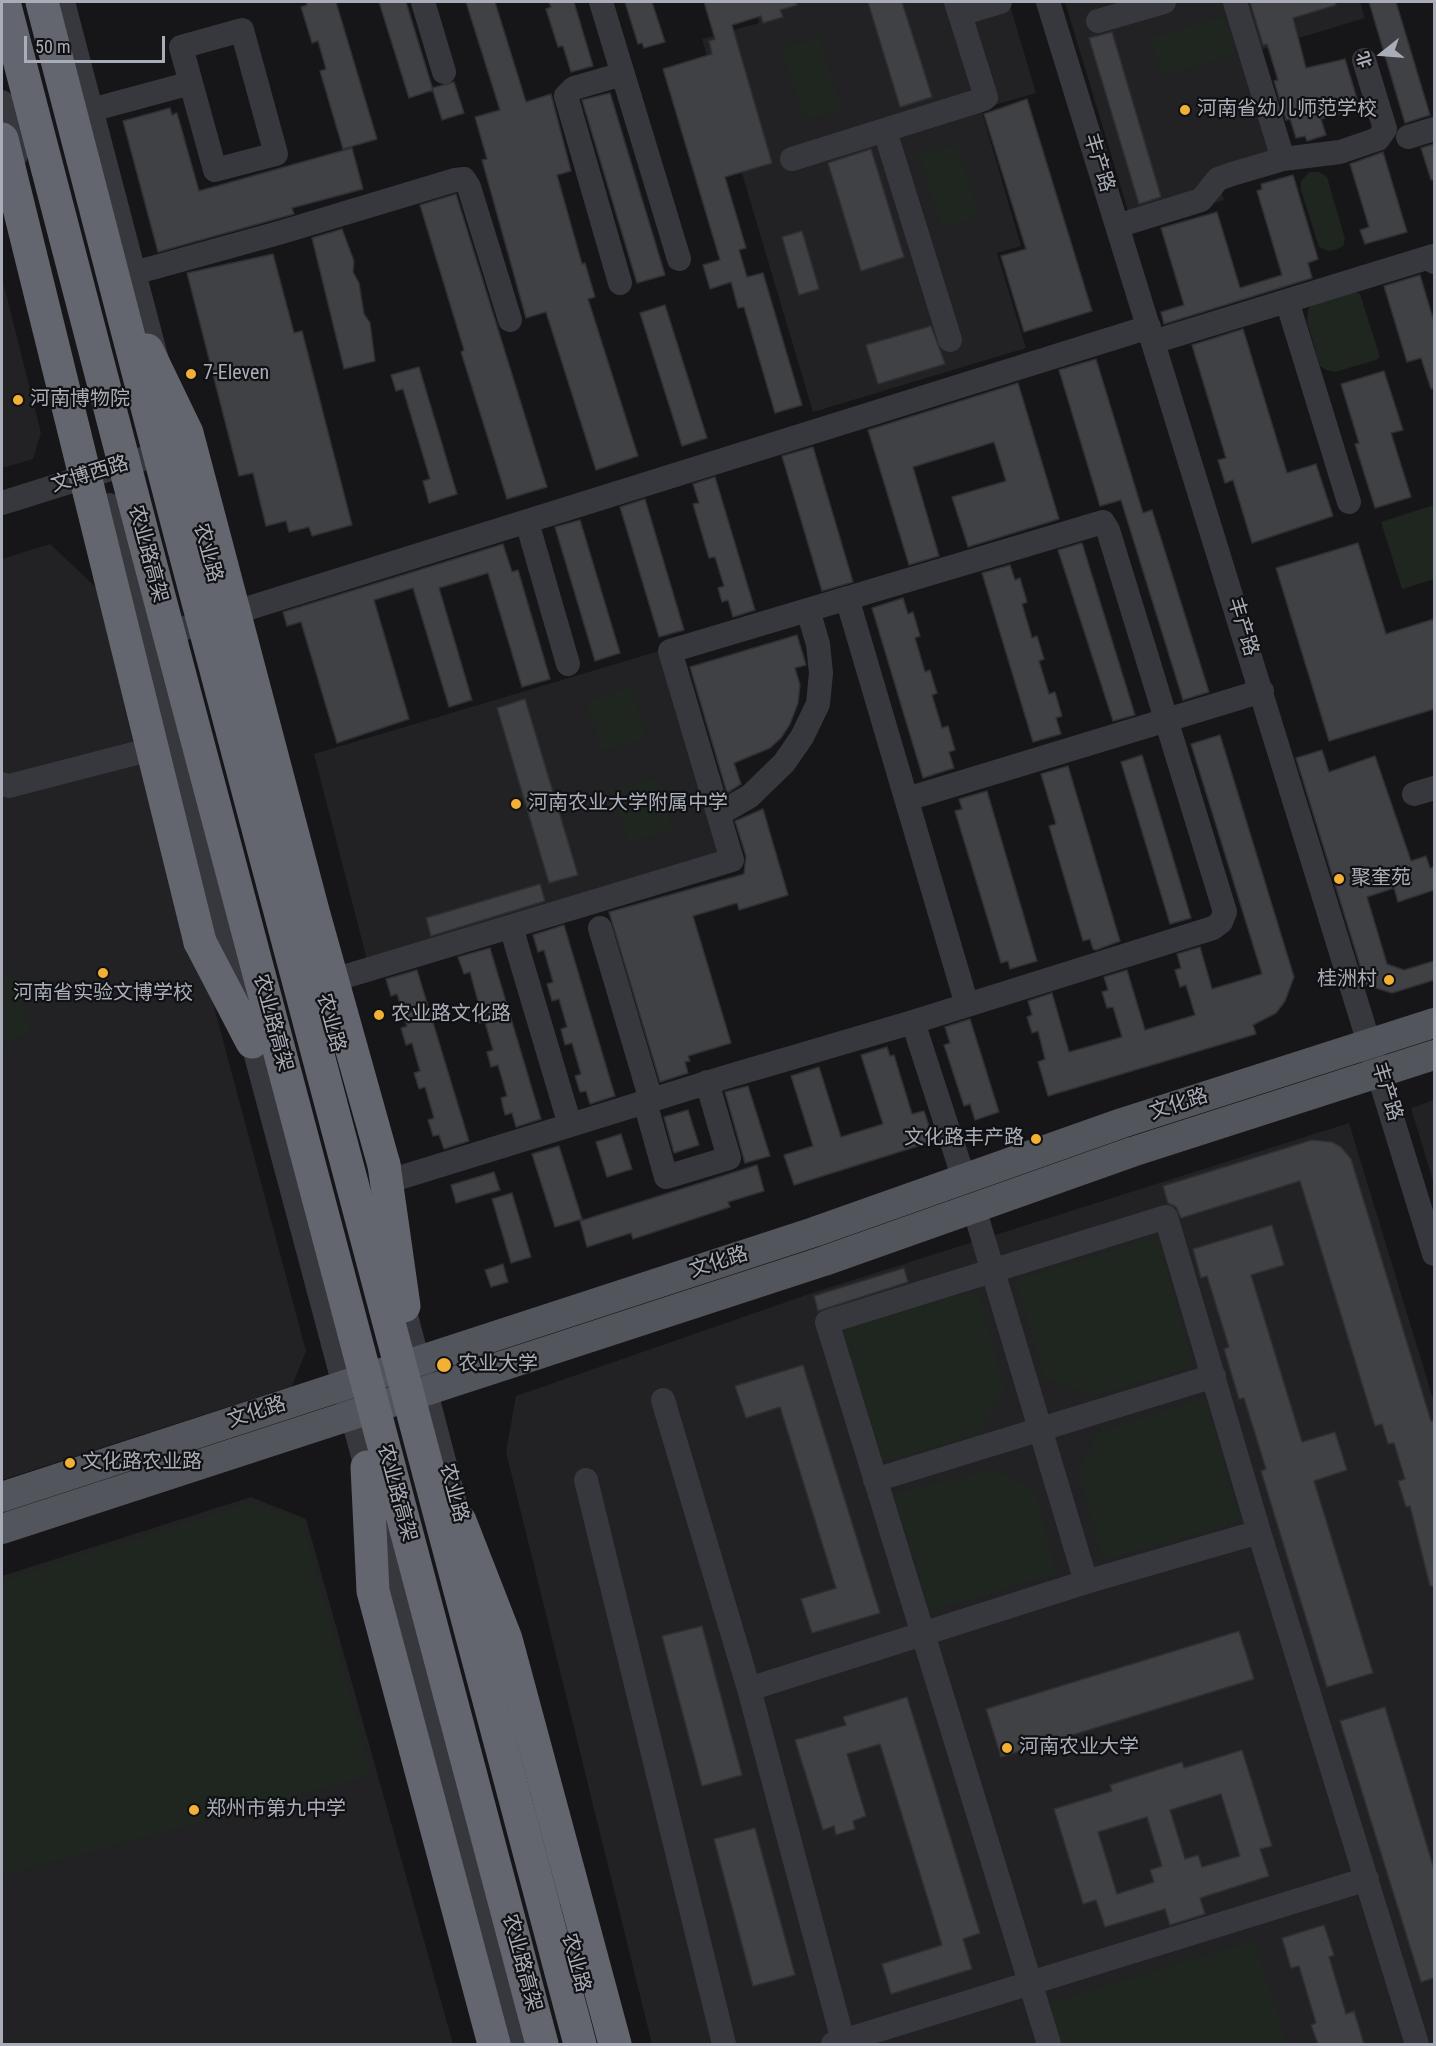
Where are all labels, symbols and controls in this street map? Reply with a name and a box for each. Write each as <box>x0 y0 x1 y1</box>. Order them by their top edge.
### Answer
scale bar <box>27 24 168 62</box>
north arrow <box>1352 24 1412 84</box>
text: 50 m <box>35 36 70 57</box>
text: 北 <box>1353 49 1376 70</box>
place label: 河南省幼儿师范学校 <box>1197 98 1377 122</box>
marker: 河南省幼儿师范学校 <box>1178 103 1192 117</box>
street label: 丰产路 <box>1078 131 1118 195</box>
place label: 7-Eleven <box>203 362 269 386</box>
marker: 7-Eleven <box>184 367 198 381</box>
place label: 河南博物院 <box>30 388 130 412</box>
marker: 河南博物院 <box>11 393 25 407</box>
street label: 文博西路 <box>48 452 132 498</box>
street label: 农业路高架 <box>122 503 172 605</box>
street label: 农业路 <box>188 521 226 585</box>
street label: 丰产路 <box>1222 595 1262 659</box>
place label: 河南农业大学附属中学 <box>528 792 728 816</box>
marker: 河南农业大学附属中学 <box>509 797 523 811</box>
place label: 聚奎苑 <box>1351 867 1411 891</box>
marker: 聚奎苑 <box>1332 872 1346 886</box>
marker: 河南省实验文博学校 <box>96 966 110 980</box>
place label: 桂洲村 <box>1317 968 1377 992</box>
street label: 农业路高架 <box>247 972 297 1074</box>
marker: 桂洲村 <box>1382 973 1396 987</box>
place label: 河南省实验文博学校 <box>13 982 193 1006</box>
street label: 农业路 <box>311 991 349 1055</box>
place label: 农业路文化路 <box>391 1003 511 1027</box>
marker: 农业路文化路 <box>372 1008 386 1022</box>
street label: 丰产路 <box>1366 1060 1406 1124</box>
street label: 文化路 <box>1147 1084 1211 1126</box>
place label: 文化路丰产路 <box>904 1127 1024 1151</box>
marker: 文化路丰产路 <box>1029 1132 1043 1146</box>
street label: 文化路 <box>687 1242 751 1284</box>
place label: 农业大学 <box>458 1353 538 1377</box>
marker: 农业大学 <box>435 1356 453 1374</box>
street label: 文化路 <box>225 1392 289 1434</box>
street label: 农业路高架 <box>371 1442 421 1544</box>
place label: 文化路农业路 <box>82 1451 202 1475</box>
marker: 文化路农业路 <box>63 1456 77 1470</box>
street label: 农业路 <box>434 1461 472 1525</box>
place label: 河南农业大学 <box>1019 1736 1139 1760</box>
marker: 河南农业大学 <box>1000 1741 1014 1755</box>
place label: 郑州市第九中学 <box>206 1798 346 1822</box>
marker: 郑州市第九中学 <box>187 1803 201 1817</box>
street label: 农业路高架 <box>496 1912 546 2014</box>
street label: 农业路 <box>556 1931 594 1995</box>

